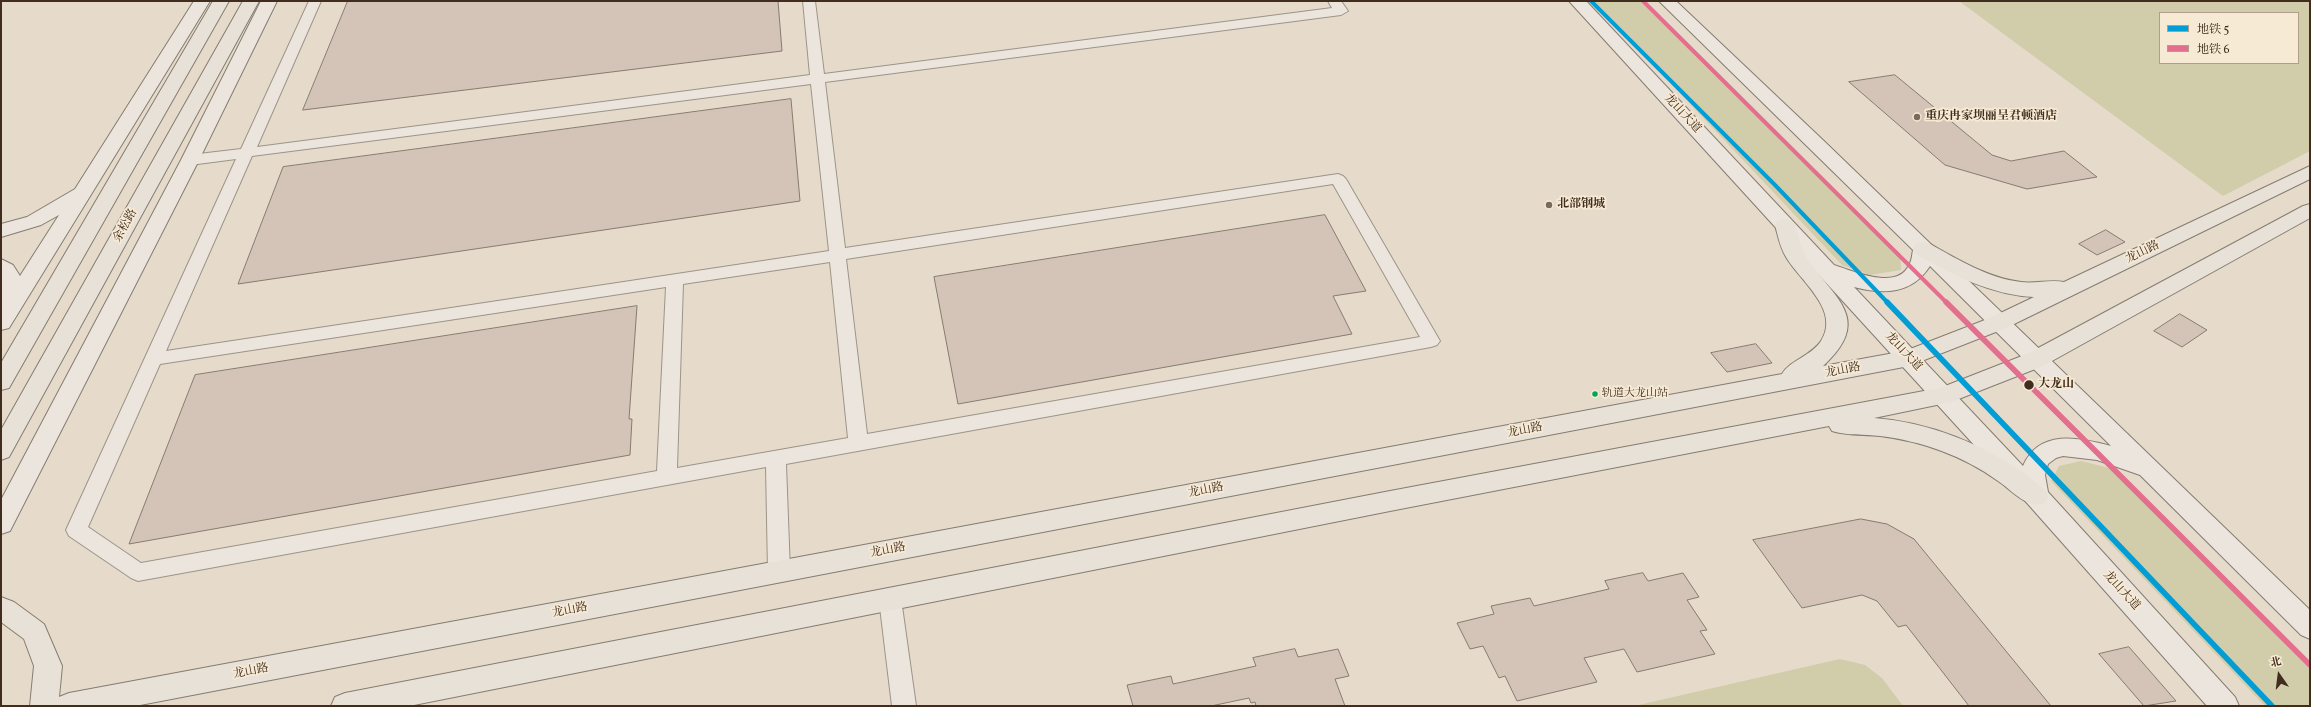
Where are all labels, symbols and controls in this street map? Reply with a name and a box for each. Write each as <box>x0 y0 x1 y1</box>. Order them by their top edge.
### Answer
legend <box>2159 12 2299 64</box>
text: 地铁 5 <box>2197 22 2229 38</box>
text: 地铁 6 <box>2197 42 2229 58</box>
street label: 龙山大道 <box>1660 92 1704 136</box>
place label: 重庆冉家坝丽呈君顿酒店 <box>1925 110 2057 124</box>
marker: 重庆冉家坝丽呈君顿酒店 <box>1912 112 1922 122</box>
place label: 北部钢城 <box>1557 198 1605 212</box>
marker: 北部钢城 <box>1544 200 1554 210</box>
street label: 余松路 <box>111 207 141 245</box>
street label: 龙山路 <box>2124 239 2162 267</box>
street label: 龙山大道 <box>1881 330 1925 374</box>
street label: 龙山路 <box>1824 360 1862 382</box>
marker: 大龙山 <box>2022 378 2036 392</box>
place label: 大龙山 <box>2038 378 2074 392</box>
place label: 轨道大龙山站 <box>1602 387 1668 401</box>
marker: 轨道大龙山站 <box>1590 389 1600 399</box>
street label: 龙山路 <box>1506 420 1544 442</box>
street label: 龙山路 <box>1187 480 1225 502</box>
street label: 龙山路 <box>869 540 907 562</box>
street label: 龙山大道 <box>2100 568 2142 614</box>
street label: 龙山路 <box>551 600 589 622</box>
text: 北 <box>2269 654 2283 671</box>
north arrow <box>2259 655 2299 695</box>
street label: 龙山路 <box>232 661 270 683</box>

